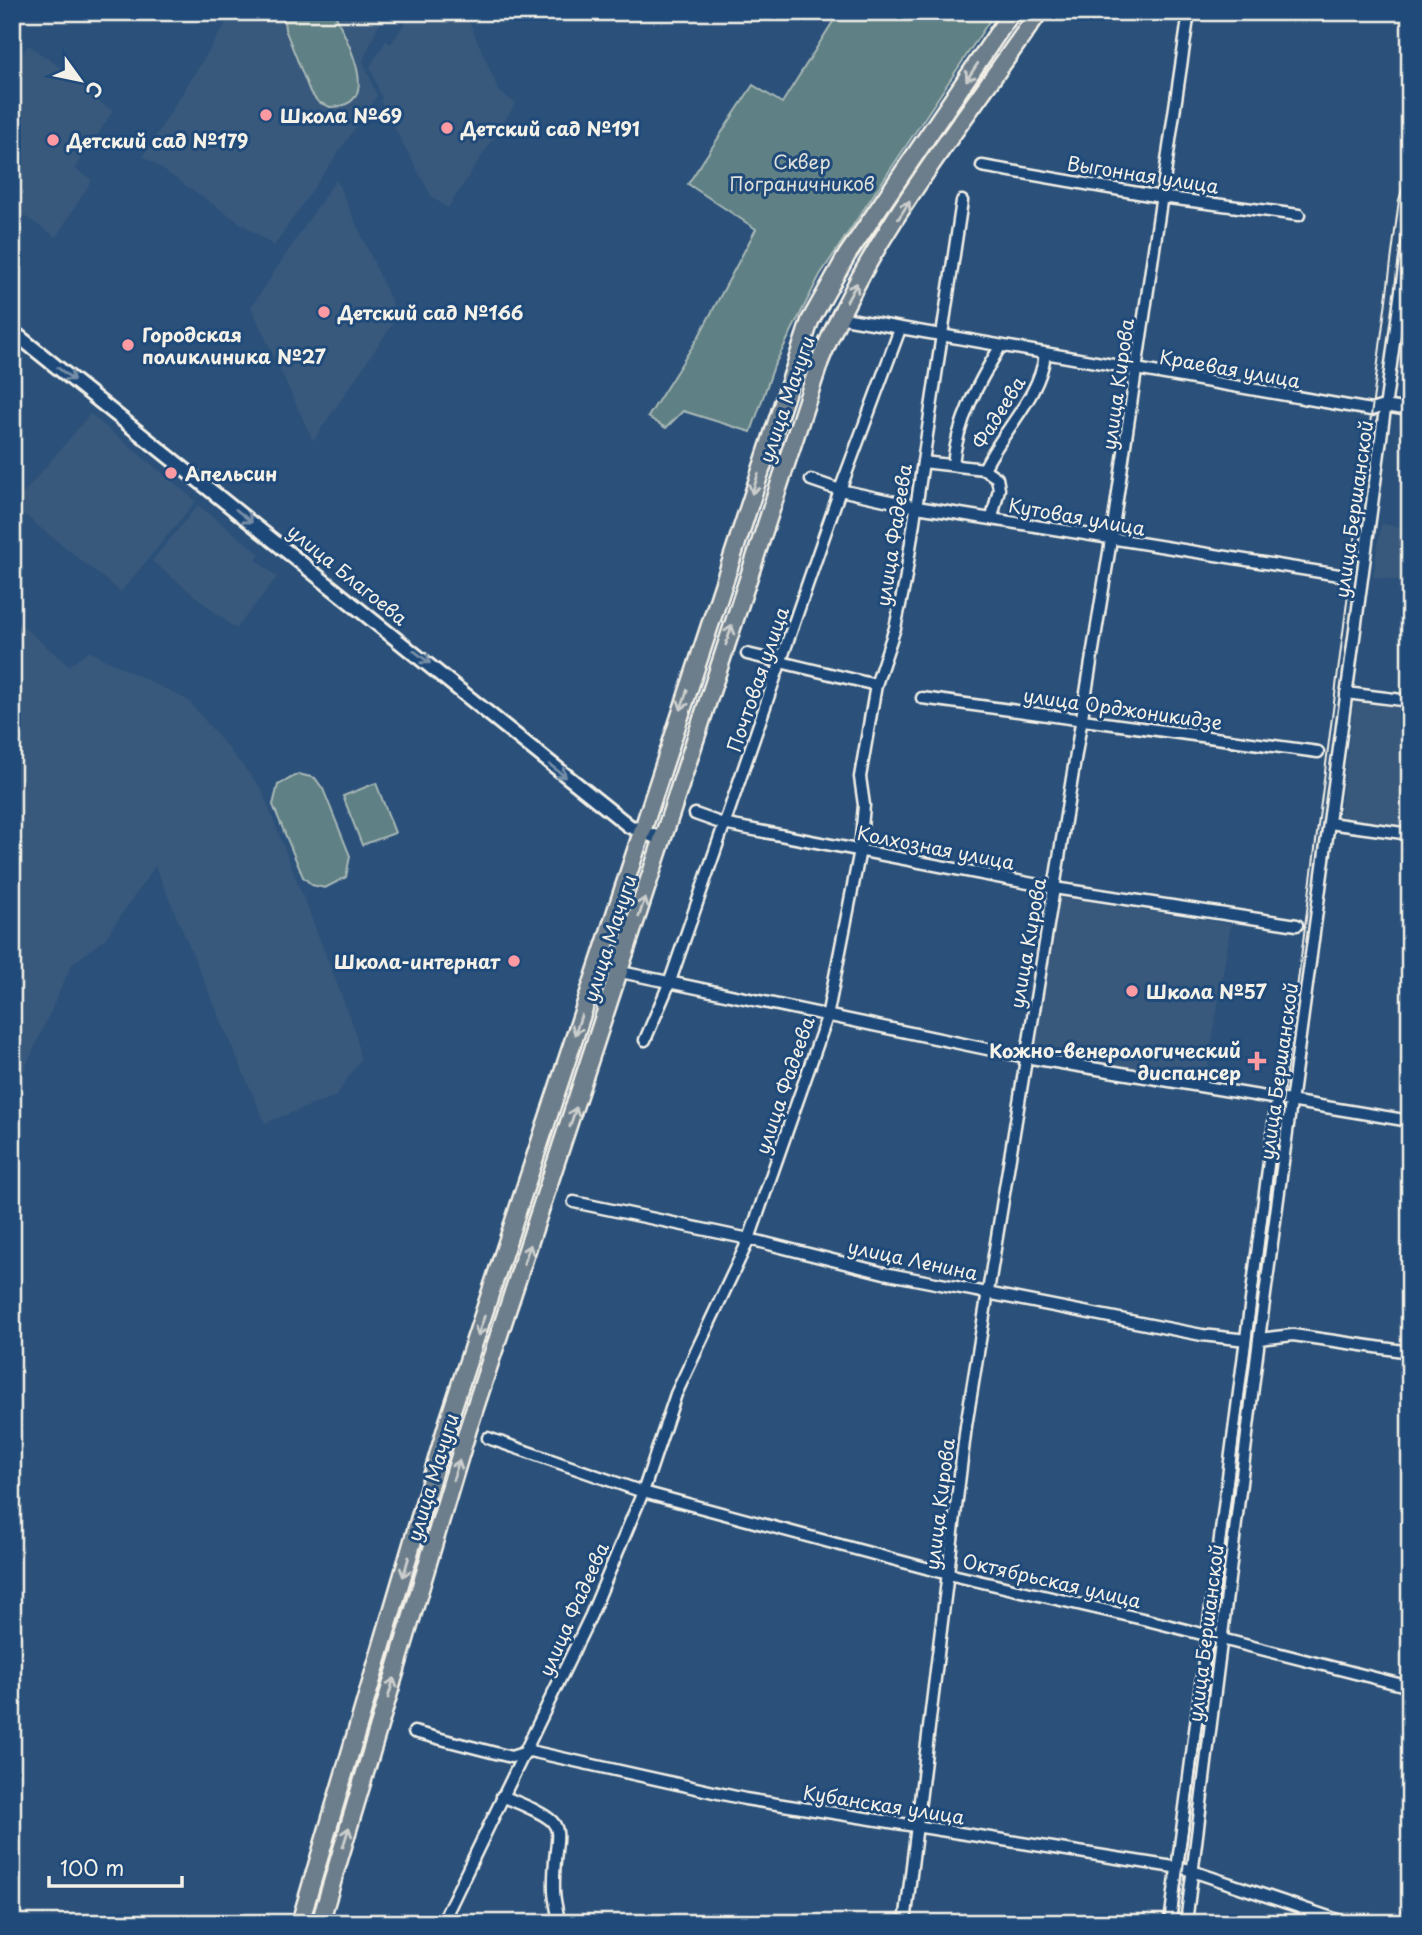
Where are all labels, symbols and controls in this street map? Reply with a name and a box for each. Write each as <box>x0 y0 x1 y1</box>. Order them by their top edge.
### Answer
north arrow <box>46 46 116 116</box>
one-way arrow <box>964 61 978 81</box>
text: С <box>79 76 111 103</box>
place label: Школа №69 <box>280 101 402 129</box>
marker: Школа №69 <box>258 107 274 123</box>
place label: Детский сад №191 <box>460 114 640 142</box>
marker: Детский сад №191 <box>439 120 455 136</box>
place label: Детский сад №179 <box>66 126 248 154</box>
marker: Детский сад №179 <box>45 132 61 148</box>
park label: Сквер Пограничников <box>729 147 875 197</box>
street label: Выгонная улица <box>1065 148 1221 200</box>
one-way arrow <box>897 200 911 220</box>
one-way arrow <box>845 282 859 302</box>
place label: Детский сад №166 <box>337 298 523 326</box>
marker: Детский сад №166 <box>316 304 332 320</box>
street label: улица Кирова <box>1094 316 1140 451</box>
place label: Городская поликлиника №27 <box>142 320 326 370</box>
street label: улица Мачуги <box>751 332 821 466</box>
marker: Городская поликлиника №27 <box>120 337 136 353</box>
street label: Краевая улица <box>1157 342 1303 394</box>
one-way arrow <box>56 366 75 381</box>
street label: Фадеева <box>965 370 1031 454</box>
street label: улица Бершанской <box>1327 418 1379 600</box>
place label: Апельсин <box>185 459 277 487</box>
street label: улица Фадеева <box>868 462 918 608</box>
marker: Апельсин <box>163 465 179 481</box>
one-way arrow <box>748 472 760 494</box>
street label: Кутовая улица <box>1006 490 1148 542</box>
one-way arrow <box>234 508 252 523</box>
street label: улица Благоева <box>282 517 414 631</box>
street label: Почтовая улица <box>719 603 795 755</box>
one-way arrow <box>724 624 737 646</box>
one-way arrow <box>412 650 430 665</box>
street label: улица Орджоникидзе <box>1022 680 1224 736</box>
one-way arrow <box>677 689 690 711</box>
one-way arrow <box>549 763 567 778</box>
street label: Колхозная улица <box>855 818 1017 876</box>
street label: улица Мачуги <box>575 871 643 1005</box>
street label: улица Кирова <box>1002 875 1052 1011</box>
one-way arrow <box>636 896 649 918</box>
place label: Школа-интернат <box>334 947 501 975</box>
marker: Школа-интернат <box>506 953 522 969</box>
place label: Школа №57 <box>1146 977 1267 1005</box>
street label: улица Бершанской <box>1252 980 1304 1162</box>
marker: Школа №57 <box>1124 983 1140 999</box>
street label: улица Фадеева <box>747 1012 821 1158</box>
one-way arrow <box>571 1014 584 1036</box>
place label: Кожно-венерологический диспансер <box>989 1036 1241 1086</box>
marker: Кожно-венерологический диспансер <box>1247 1051 1267 1071</box>
one-way arrow <box>567 1106 580 1128</box>
street label: улица Ленина <box>846 1232 980 1286</box>
one-way arrow <box>522 1244 534 1266</box>
one-way arrow <box>474 1315 487 1337</box>
street label: улица Мачуги <box>399 1410 465 1544</box>
street label: улица Кирова <box>917 1436 961 1571</box>
one-way arrow <box>450 1459 463 1481</box>
street label: улица Фадеева <box>531 1537 615 1680</box>
street label: улица Бершанской <box>1180 1542 1230 1724</box>
street label: Октябрьская улица <box>960 1546 1144 1614</box>
one-way arrow <box>399 1555 412 1577</box>
one-way arrow <box>386 1678 399 1700</box>
street label: Кубанская улица <box>801 1777 967 1831</box>
one-way arrow <box>341 1826 354 1848</box>
scale bar <box>49 1844 182 1888</box>
text: 100 m <box>60 1851 124 1883</box>

